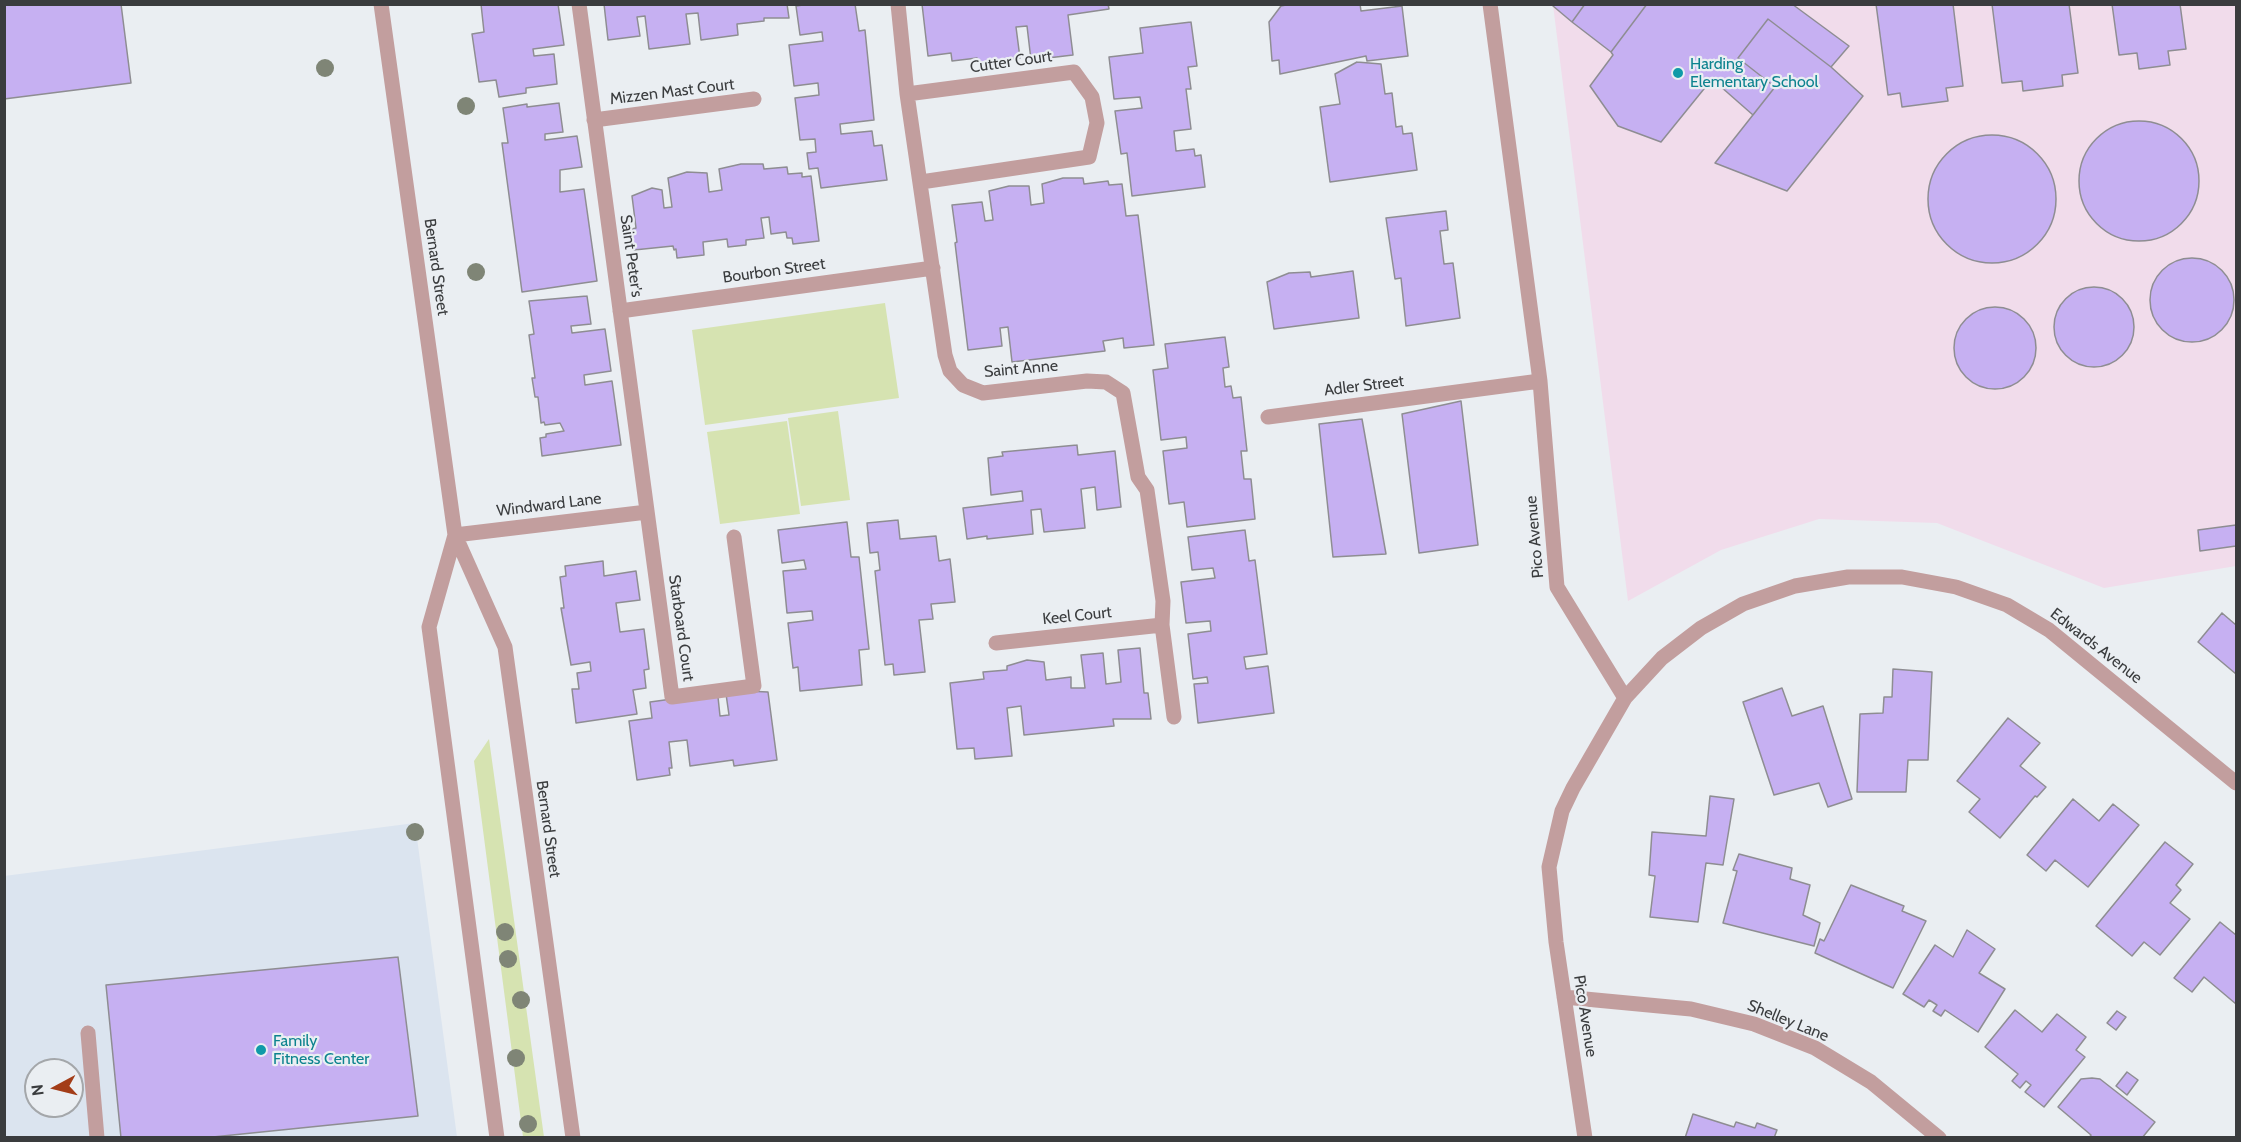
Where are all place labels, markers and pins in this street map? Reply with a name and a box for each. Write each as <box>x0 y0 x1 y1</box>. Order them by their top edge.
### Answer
place label: Harding Elementary School <box>1690 54 1818 92</box>
marker: Harding Elementary School <box>1671 66 1685 80</box>
place label: Family Fitness Center <box>273 1031 369 1069</box>
marker: Family Fitness Center <box>254 1043 268 1057</box>

